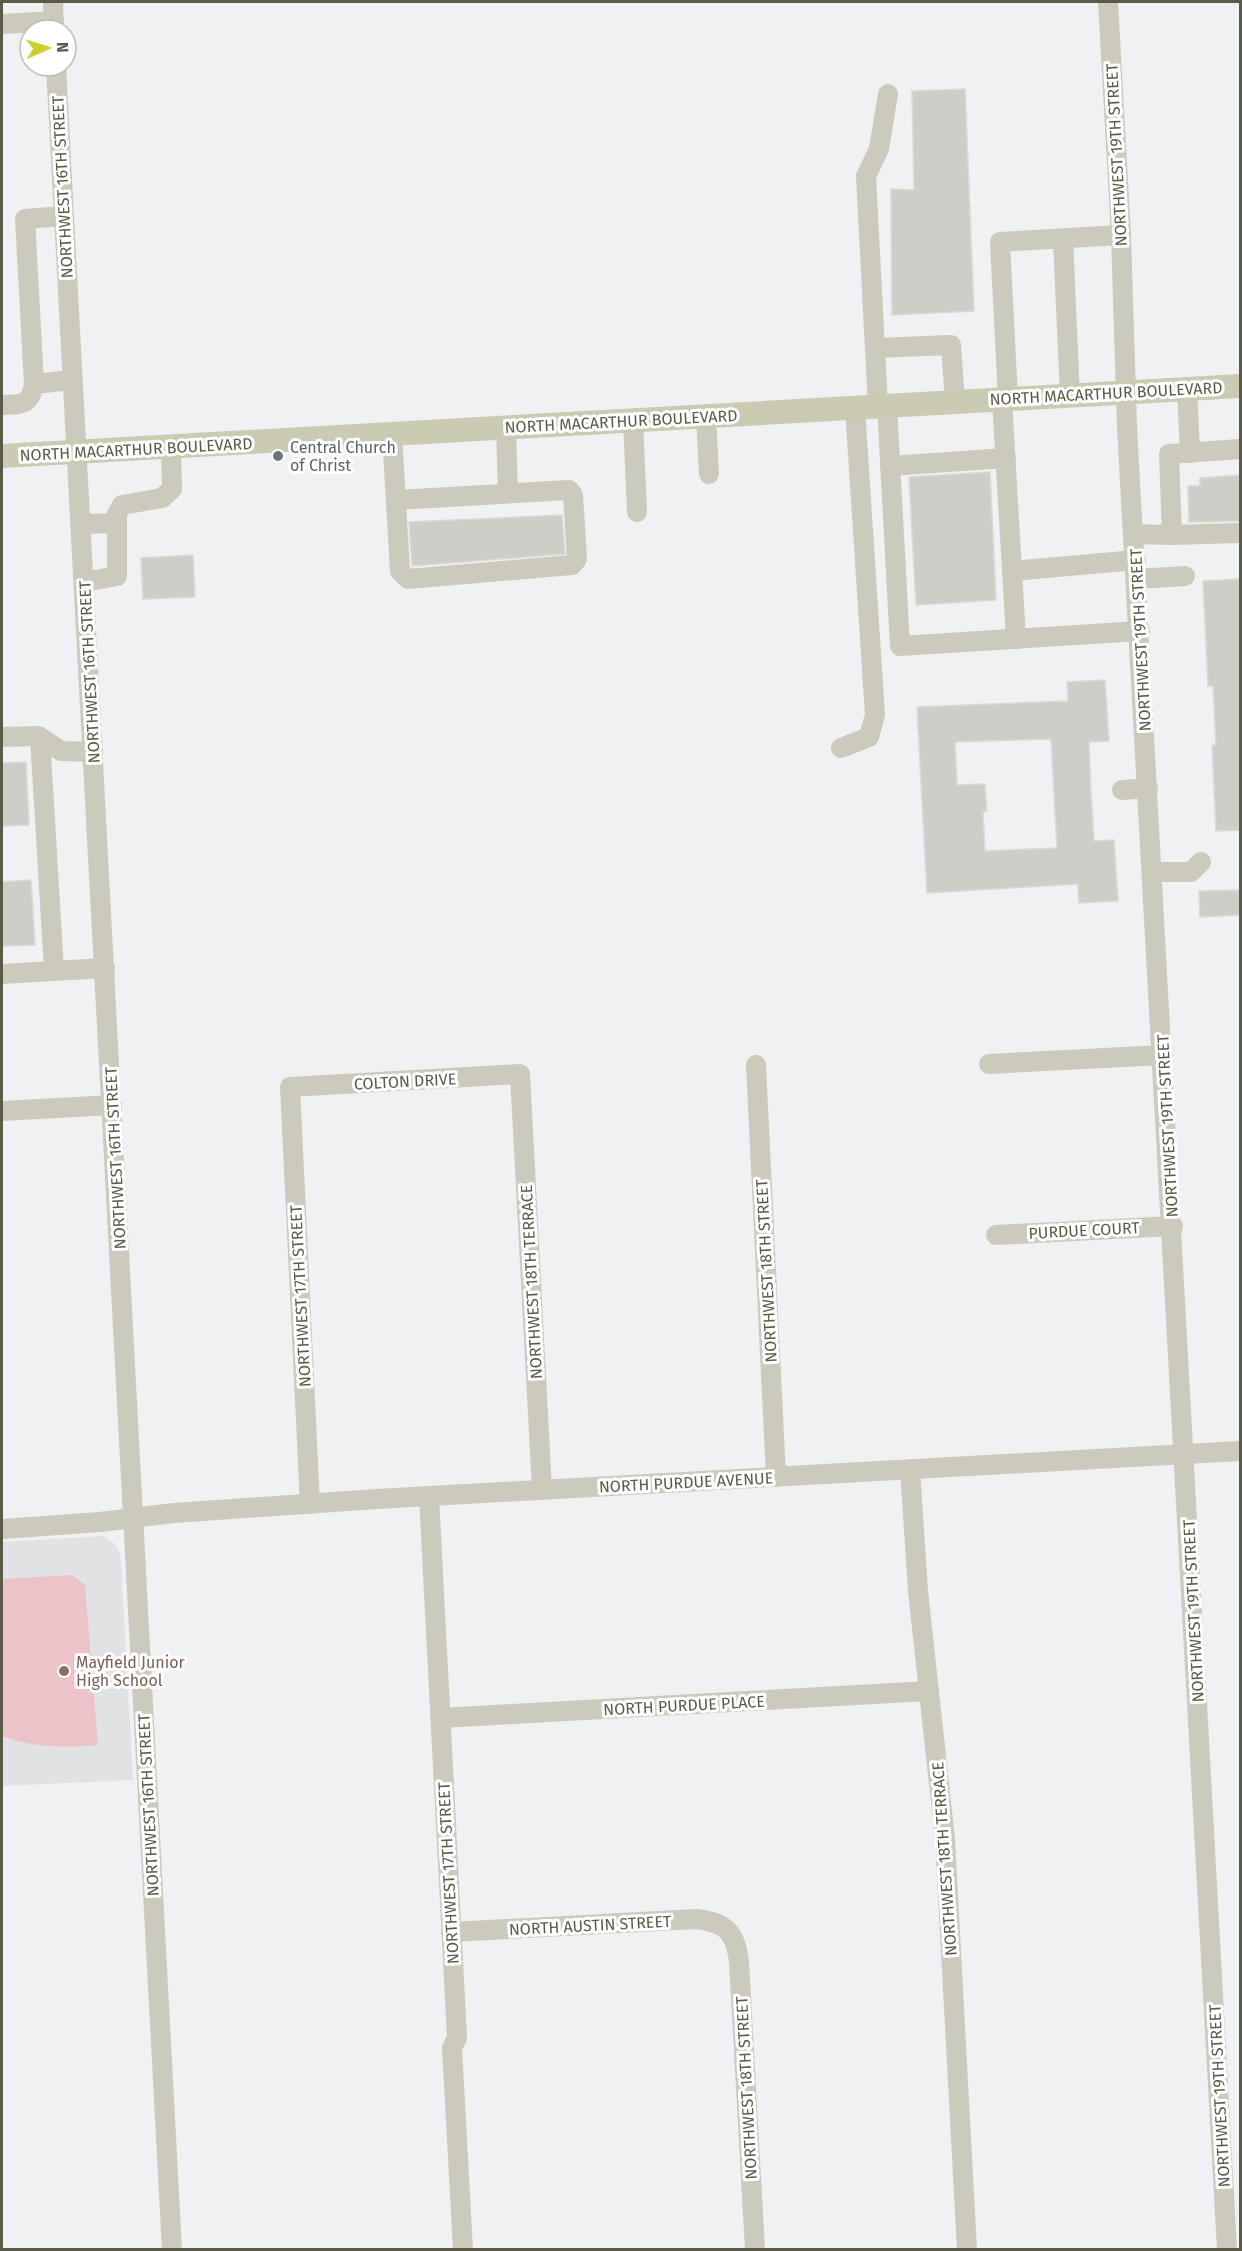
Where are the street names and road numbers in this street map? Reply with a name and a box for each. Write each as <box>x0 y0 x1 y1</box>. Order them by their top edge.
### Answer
street label: NORTHWEST 19TH STREET <box>1102 62 1131 247</box>
street label: NORTHWEST 16TH STREET <box>48 94 77 279</box>
street label: NORTH MACARTHUR BOULEVARD <box>989 378 1223 409</box>
street label: NORTH MACARTHUR BOULEVARD <box>504 406 738 437</box>
street label: NORTH MACARTHUR BOULEVARD <box>19 434 253 465</box>
street label: NORTHWEST 19TH STREET <box>1126 547 1155 732</box>
street label: NORTHWEST 16TH STREET <box>75 579 104 764</box>
street label: NORTHWEST 19TH STREET <box>1153 1033 1182 1218</box>
street label: NORTHWEST 16TH STREET <box>101 1065 130 1250</box>
street label: COLTON DRIVE <box>353 1069 457 1094</box>
street label: NORTHWEST 18TH STREET <box>752 1178 781 1363</box>
street label: NORTHWEST 18TH TERRACE <box>517 1184 546 1380</box>
street label: NORTHWEST 17TH STREET <box>286 1204 315 1387</box>
street label: PURDUE COURT <box>1028 1218 1141 1243</box>
street label: NORTH PURDUE AVENUE <box>598 1468 774 1497</box>
street label: NORTHWEST 19TH STREET <box>1179 1518 1208 1703</box>
street label: NORTH PURDUE PLACE <box>603 1692 765 1719</box>
street label: NORTHWEST 16TH STREET <box>134 1712 163 1897</box>
street label: NORTHWEST 18TH TERRACE <box>928 1761 961 1957</box>
street label: NORTHWEST 17TH STREET <box>434 1781 463 1964</box>
street label: NORTH AUSTIN STREET <box>508 1912 672 1939</box>
street label: NORTHWEST 18TH STREET <box>732 1995 761 2180</box>
street label: NORTHWEST 19TH STREET <box>1205 2003 1234 2188</box>

